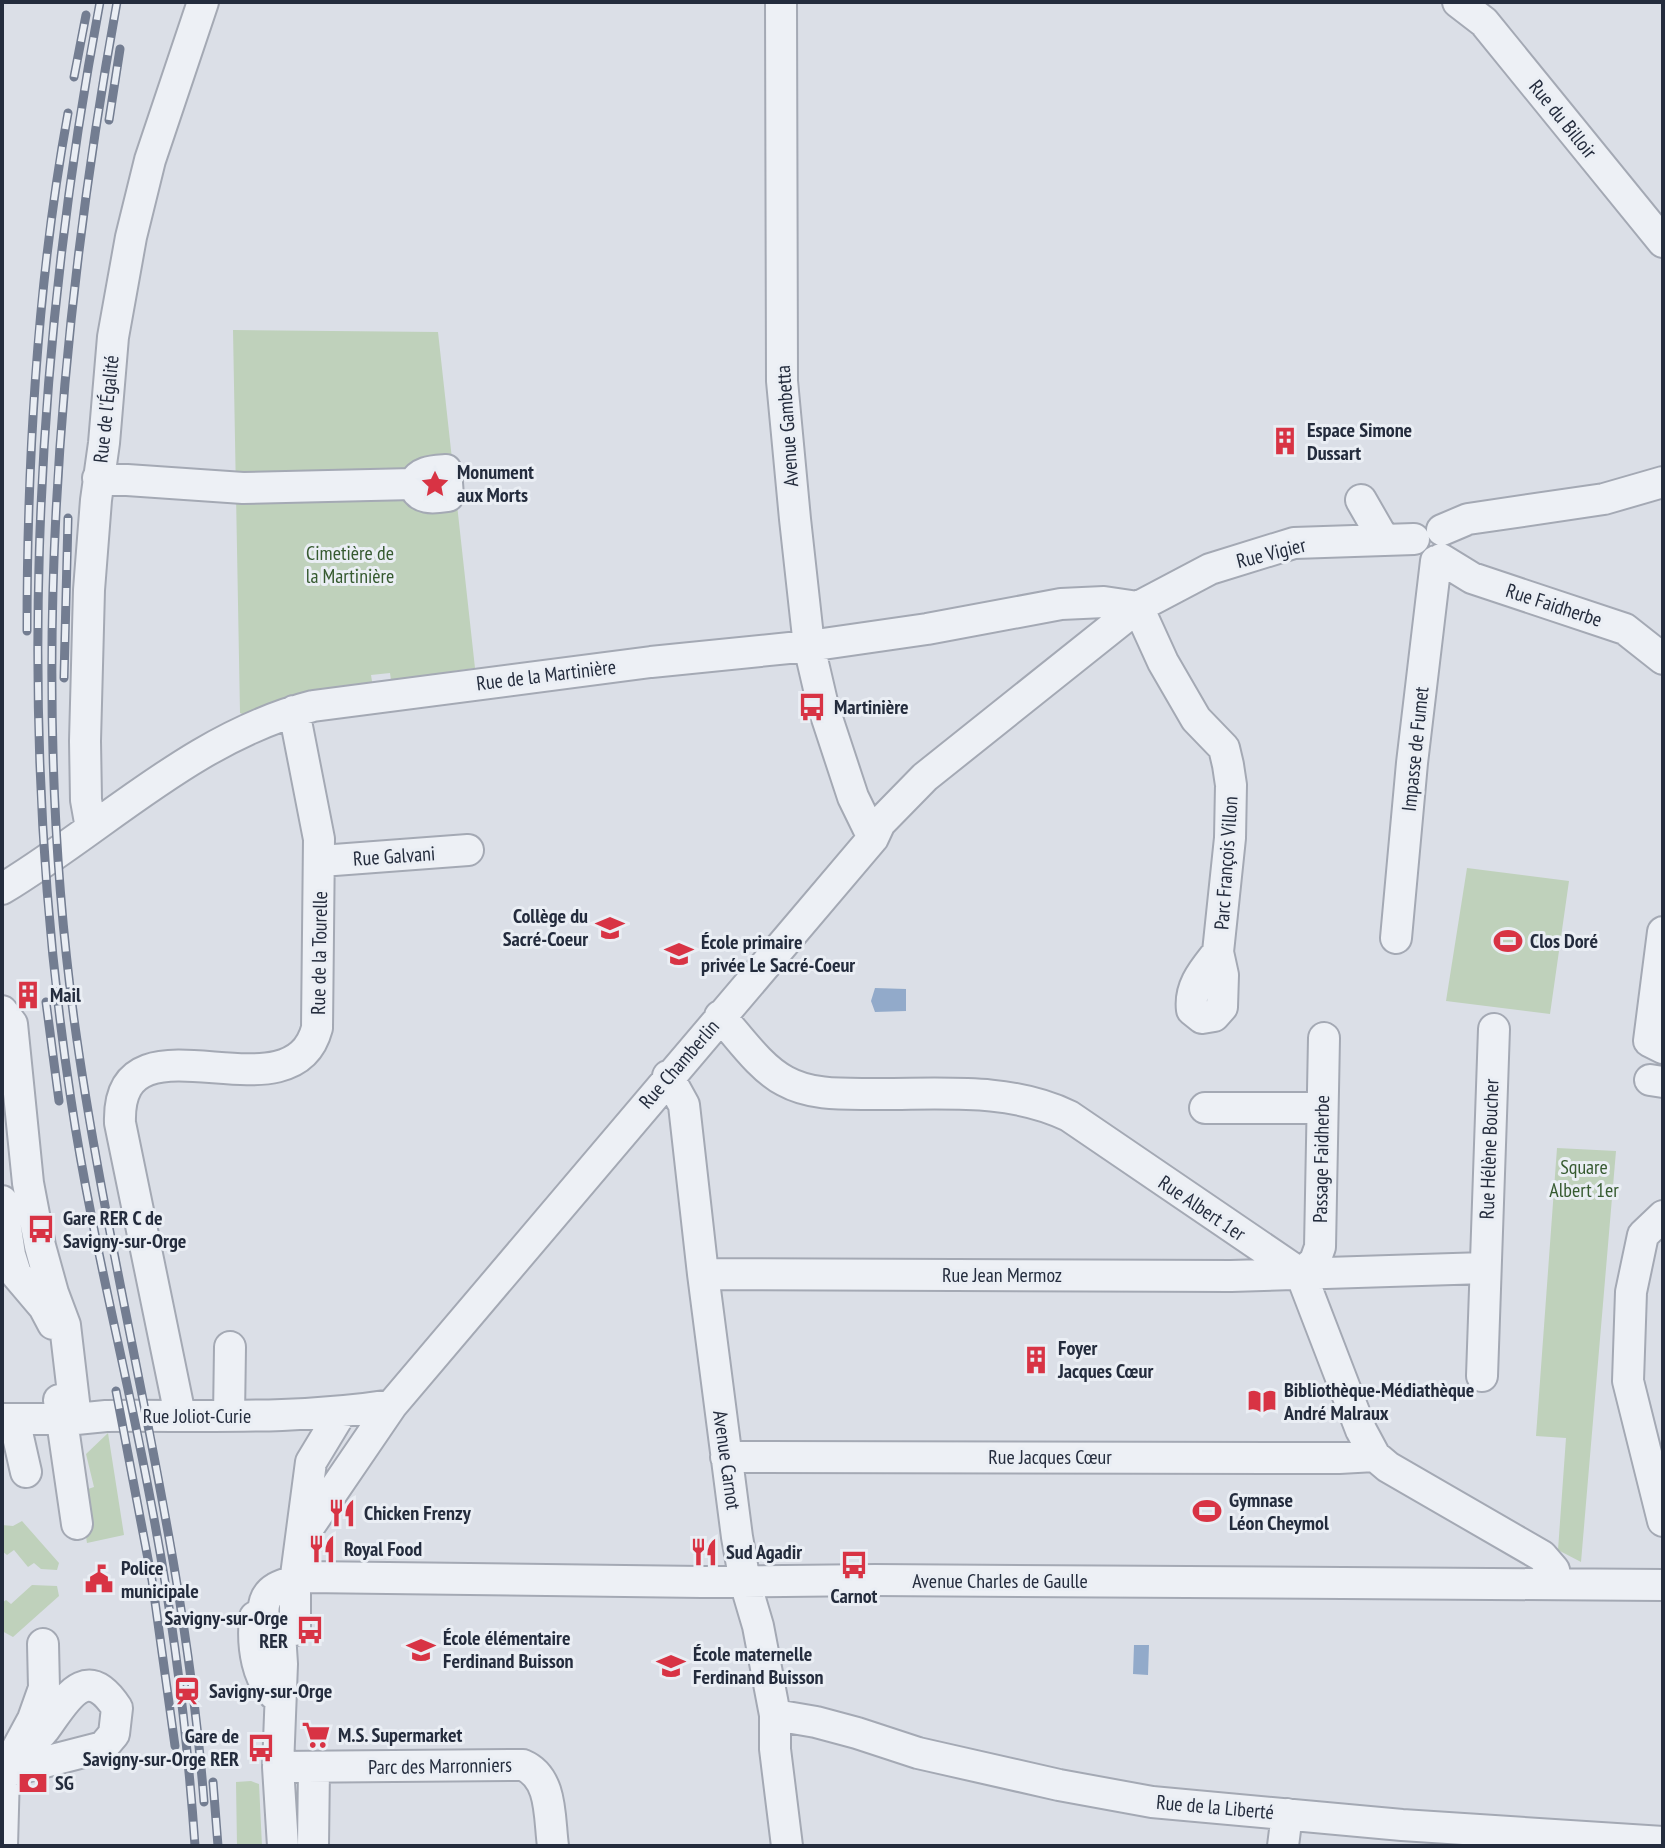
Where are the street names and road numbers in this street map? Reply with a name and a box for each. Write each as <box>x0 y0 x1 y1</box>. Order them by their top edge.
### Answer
street label: Rue du Billoir <box>1523 74 1603 164</box>
street label: Rue de l'Égalité <box>87 354 125 464</box>
street label: Avenue Gambetta <box>770 364 804 488</box>
street label: Rue Vigier <box>1234 532 1309 574</box>
street label: Rue Faidherbe <box>1503 577 1605 633</box>
street label: Rue de la Martinière <box>475 654 617 696</box>
street label: Impasse de Fumet <box>1396 685 1435 813</box>
street label: Parc François Villon <box>1208 795 1244 931</box>
street label: Rue Galvani <box>352 840 436 872</box>
street label: Rue de la Tourelle <box>305 891 333 1015</box>
street label: Rue Chamberlin <box>633 1014 725 1114</box>
street label: Rue Hélène Boucher <box>1474 1078 1504 1220</box>
street label: Passage Faidherbe <box>1307 1095 1335 1223</box>
street label: Rue Albert 1er <box>1153 1169 1251 1247</box>
street label: Rue Jean Mermoz <box>942 1262 1062 1288</box>
street label: Rue Joliot-Curie <box>143 1403 251 1429</box>
street label: Avenue Carnot <box>707 1409 747 1512</box>
street label: Rue Jacques Cœur <box>988 1444 1112 1470</box>
street label: Avenue Charles de Gaulle <box>912 1568 1088 1594</box>
street label: Parc des Marronniers <box>368 1752 512 1780</box>
street label: Rue de la Liberté <box>1155 1789 1275 1825</box>

